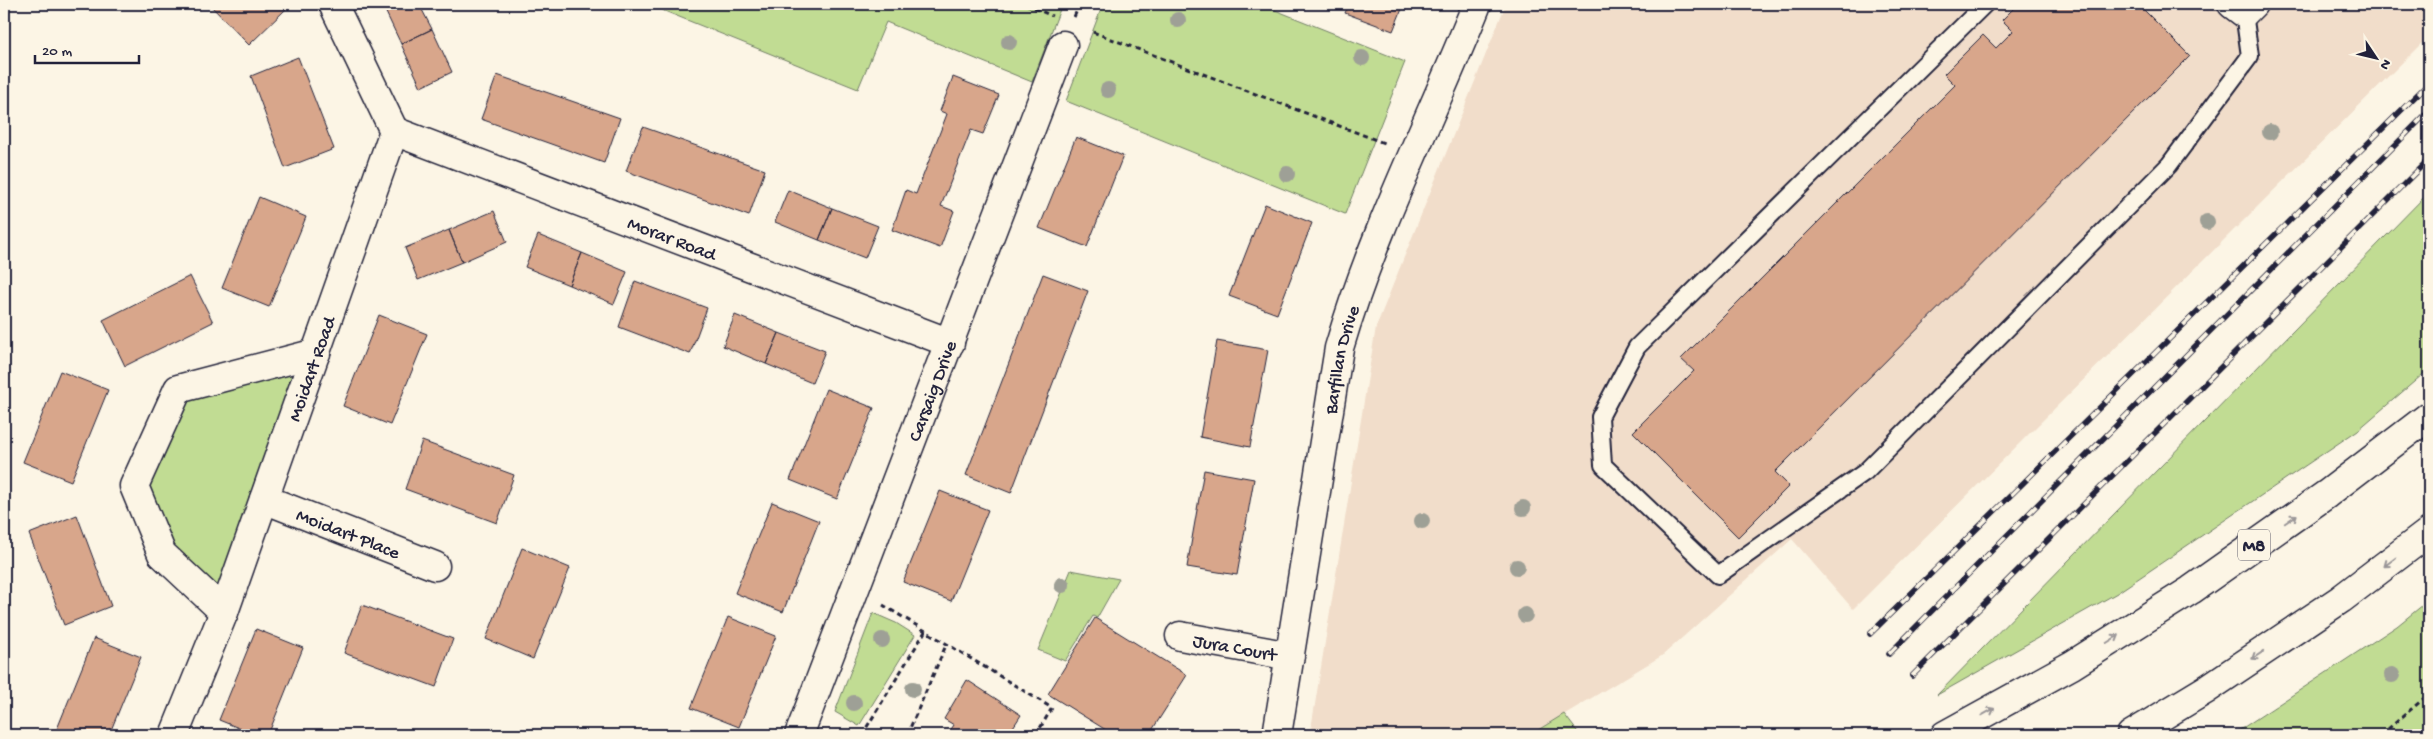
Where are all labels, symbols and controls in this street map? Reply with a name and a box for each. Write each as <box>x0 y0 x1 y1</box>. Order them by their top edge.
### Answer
scale bar <box>35 32 139 64</box>
north arrow <box>2350 32 2400 82</box>
text: 20 m <box>42 43 72 61</box>
text: N <box>2375 55 2394 73</box>
street label: Morar Road <box>624 213 721 268</box>
street label: Barfillan Drive <box>1320 303 1367 417</box>
street label: Moidart Road <box>284 313 343 425</box>
street label: Carsaig Drive <box>904 338 964 445</box>
street label: Moidart Place <box>292 505 403 566</box>
one-way arrow <box>2284 514 2298 524</box>
road number: M8 <box>2238 530 2270 560</box>
one-way arrow <box>2384 556 2397 567</box>
street label: Jura Court <box>1191 631 1280 669</box>
one-way arrow <box>2106 634 2120 644</box>
one-way arrow <box>2251 650 2265 660</box>
one-way arrow <box>1980 706 1994 716</box>

